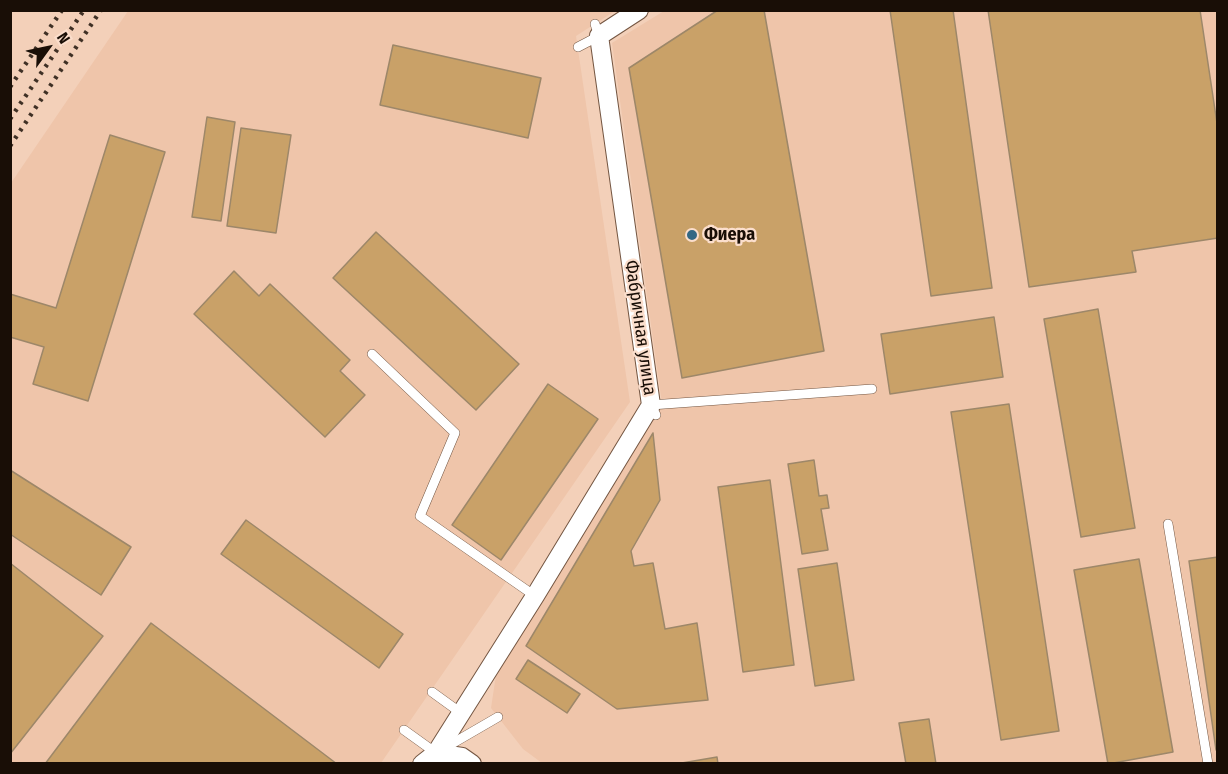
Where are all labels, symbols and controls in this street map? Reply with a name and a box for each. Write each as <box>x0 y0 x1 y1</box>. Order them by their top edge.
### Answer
north arrow <box>18 18 78 78</box>
text: N <box>53 29 74 47</box>
place label: Фиера <box>704 224 755 246</box>
marker: Фиера <box>685 228 699 242</box>
street label: Фабричная улица <box>620 259 660 397</box>

